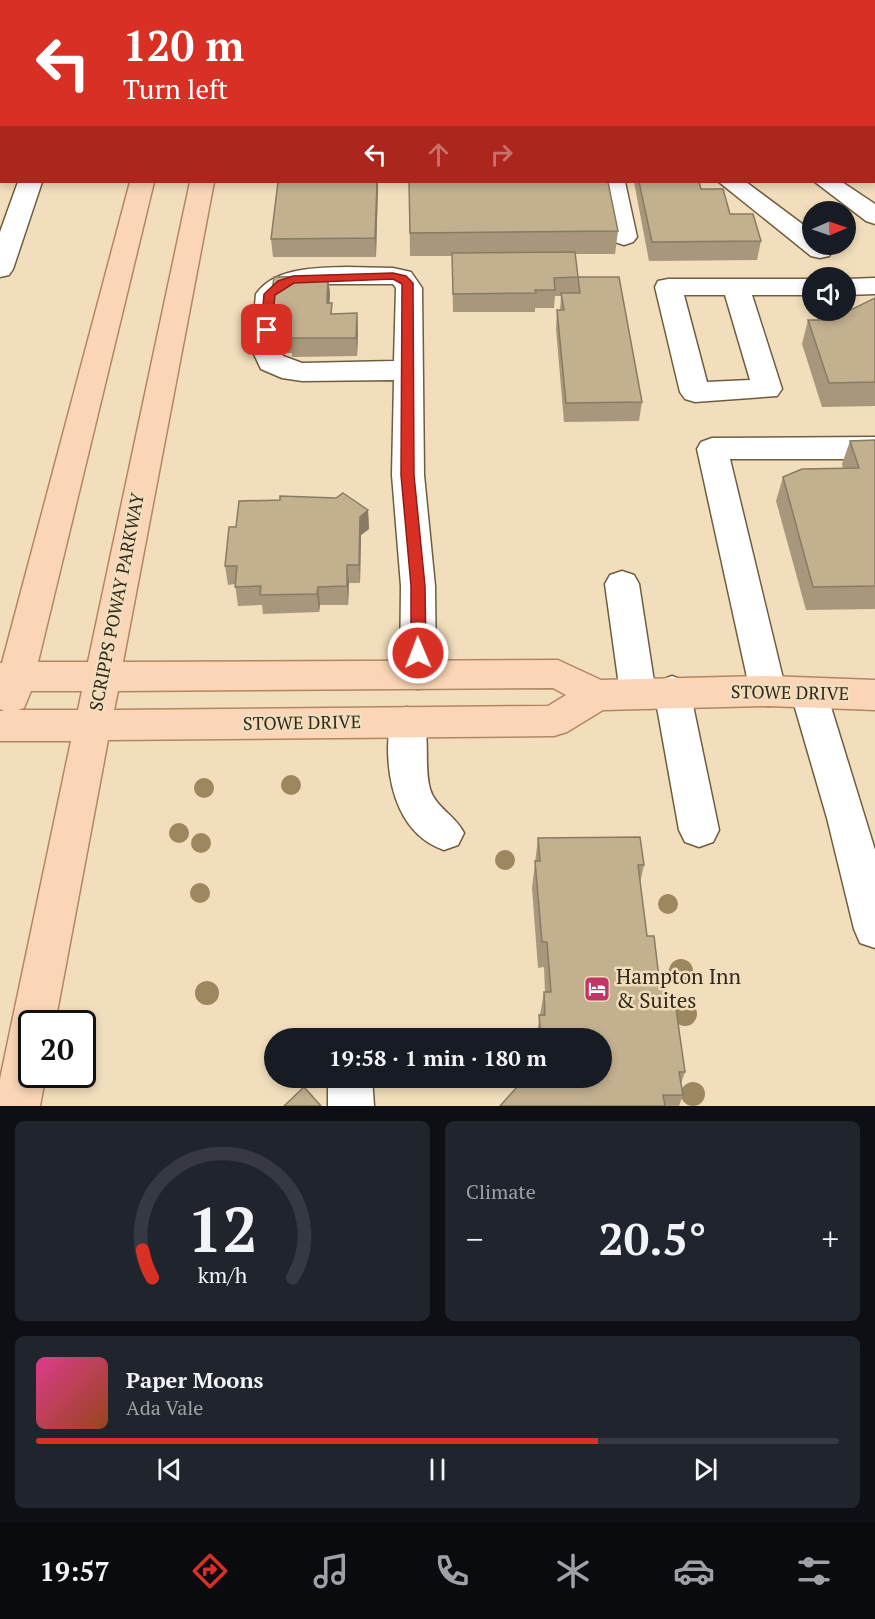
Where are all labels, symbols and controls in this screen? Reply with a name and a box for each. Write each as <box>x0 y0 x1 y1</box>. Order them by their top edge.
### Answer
text: 120 m <box>123 17 244 73</box>
icon: left <box>24 24 102 102</box>
text: Turn left <box>123 71 228 107</box>
icon: left <box>359 138 392 171</box>
icon: ahead <box>422 138 455 171</box>
icon: right <box>485 138 518 171</box>
north arrow <box>802 201 856 255</box>
map controls <box>802 201 856 321</box>
button: sound <box>802 267 856 321</box>
pin <box>241 304 292 355</box>
icon: arrive <box>250 313 283 346</box>
street label: SCRIPPS POWAY PARKWAY <box>83 490 149 713</box>
position arrow <box>386 621 450 685</box>
street label: STOWE DRIVE <box>731 679 849 705</box>
street label: STOWE DRIVE <box>243 709 361 735</box>
place label: Hampton Inn & Suites <box>616 962 742 1014</box>
hotel icon: Hampton Inn & Suites <box>582 974 612 1004</box>
speed limit sign: 20 <box>18 1010 96 1088</box>
text: 19:58 · 1 min · 180 m <box>329 1043 547 1072</box>
text: Climate <box>466 1178 536 1205</box>
text: 12 <box>187 1187 258 1270</box>
text: 20.5° <box>598 1208 707 1268</box>
text: − <box>466 1217 484 1260</box>
text: + <box>821 1217 839 1260</box>
text: km/h <box>198 1261 248 1289</box>
text: Paper Moons <box>126 1365 264 1394</box>
text: Ada Vale <box>126 1394 203 1421</box>
icon: previous <box>153 1453 186 1486</box>
icon: pause <box>421 1453 454 1486</box>
icon: next <box>689 1453 722 1486</box>
icon: directions <box>189 1550 231 1592</box>
icon: music <box>310 1550 352 1592</box>
icon: phone <box>431 1550 473 1592</box>
icon: climate <box>552 1550 594 1592</box>
icon: car <box>673 1550 715 1592</box>
icon: filters <box>793 1550 835 1592</box>
text: 19:57 <box>39 1553 110 1589</box>

